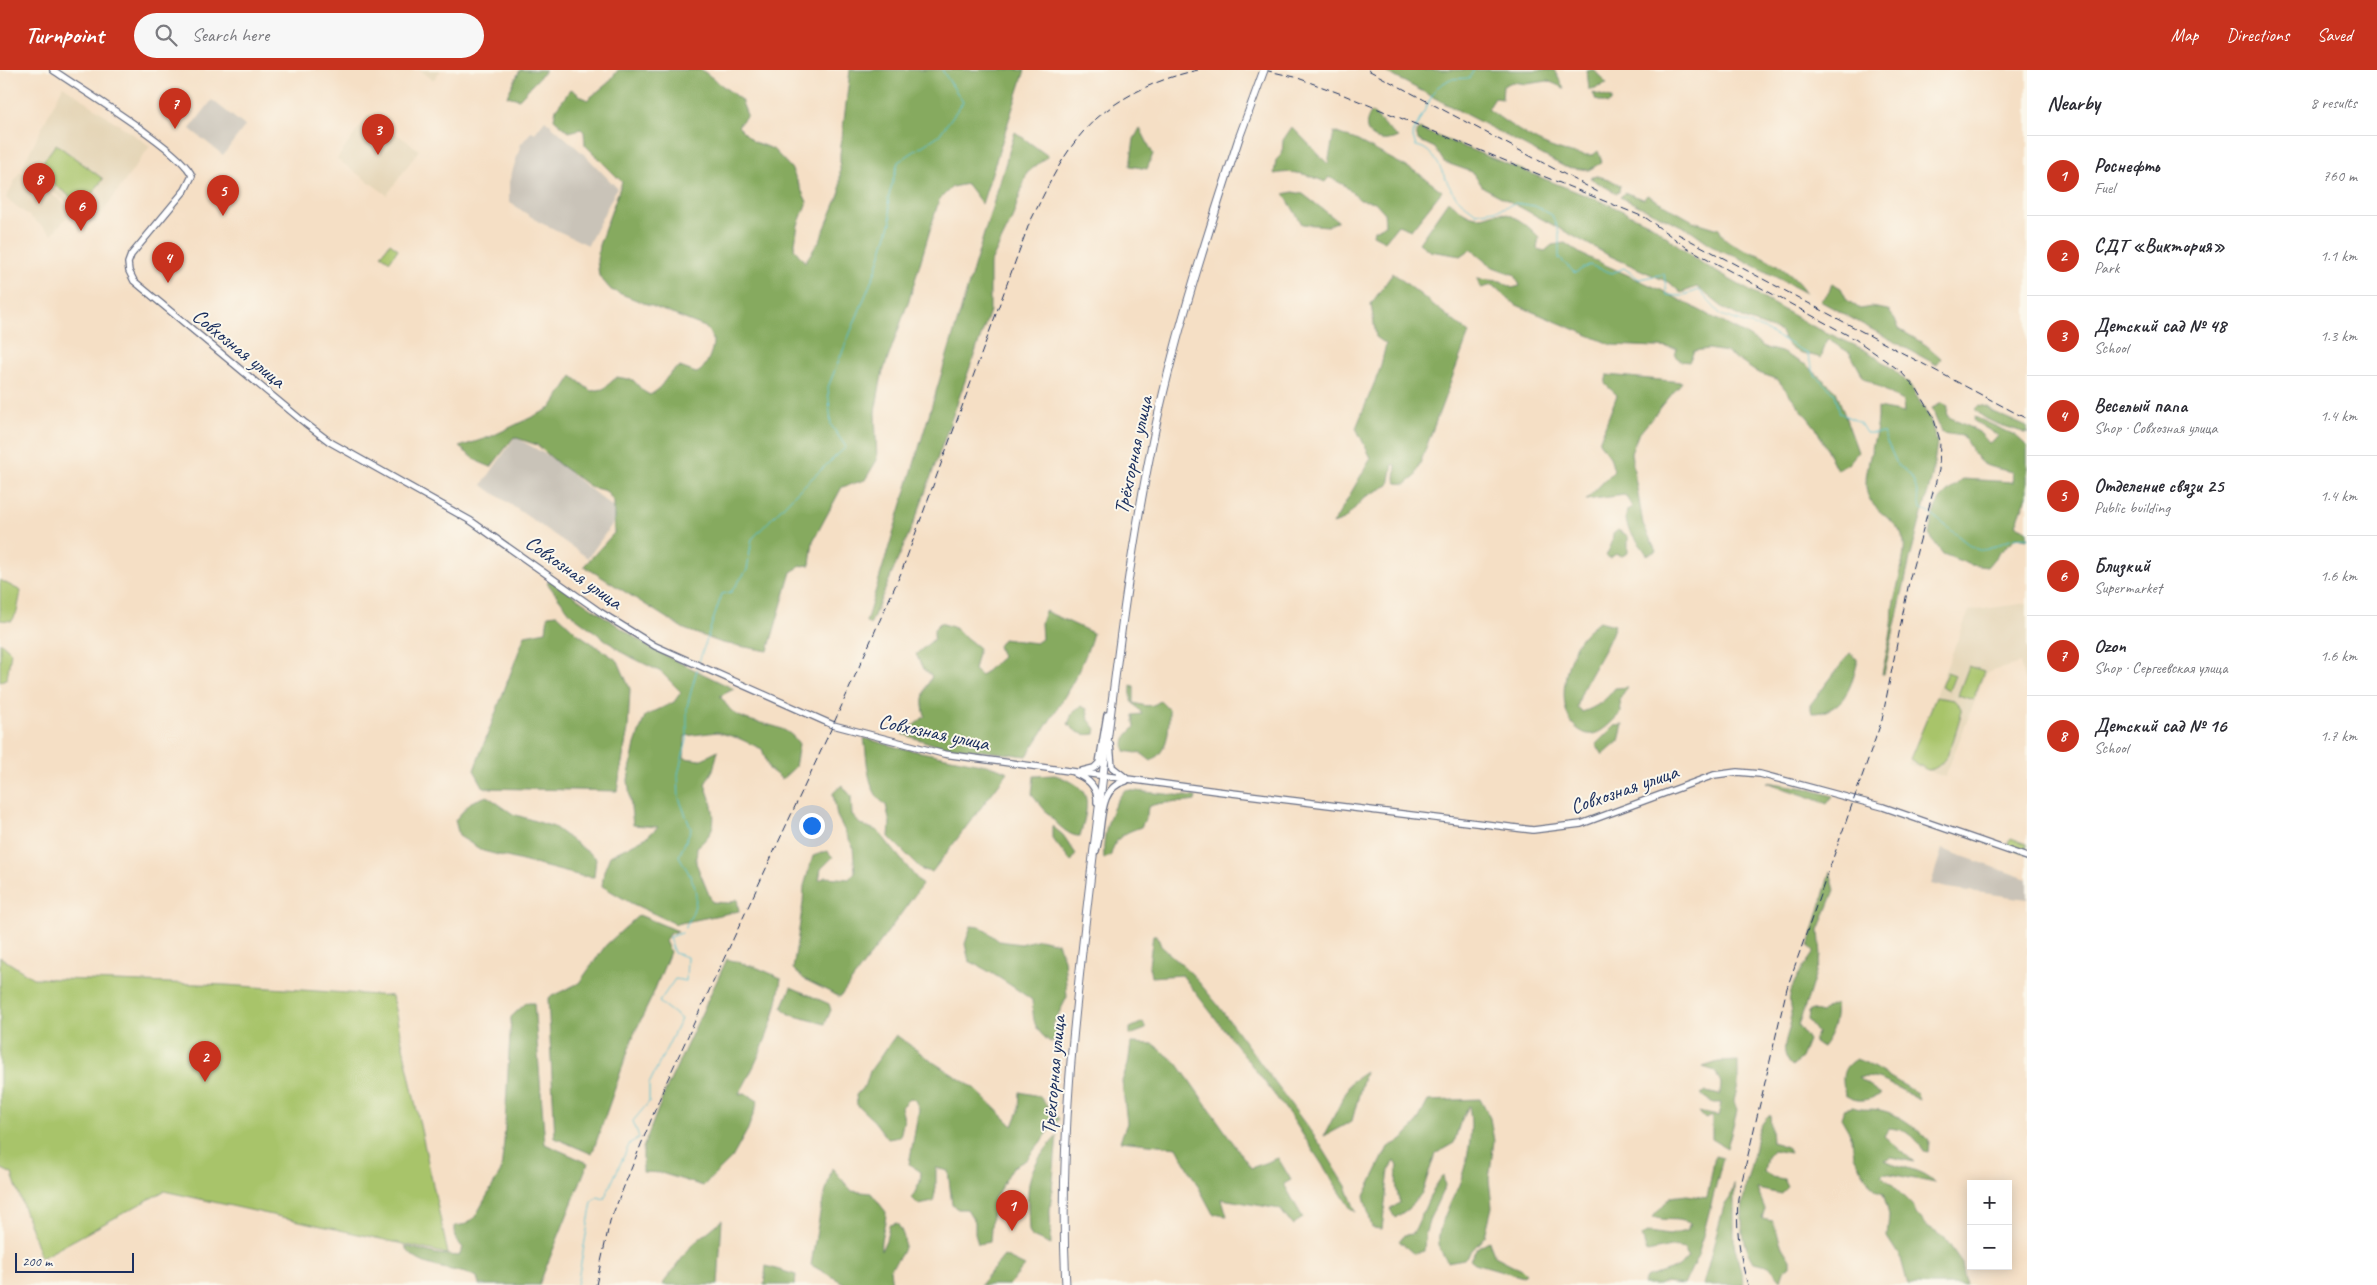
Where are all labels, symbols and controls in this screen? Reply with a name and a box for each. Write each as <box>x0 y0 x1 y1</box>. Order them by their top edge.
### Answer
search box <box>134 13 484 58</box>
text: Turnpoint <box>25 20 104 50</box>
icon: search <box>152 21 180 49</box>
text: Search here <box>192 23 269 47</box>
text: Map <box>2171 24 2198 46</box>
text: Directions <box>2226 24 2289 46</box>
text: Saved <box>2317 24 2352 46</box>
pin: 7 <box>159 88 191 129</box>
text: Nearby <box>2047 90 2100 116</box>
text: 8 results <box>2310 93 2357 113</box>
pin: 3 <box>362 114 394 155</box>
text: Роснефть <box>2094 154 2159 178</box>
pin: 8 <box>23 163 55 204</box>
text: 1 <box>2059 166 2067 186</box>
text: 760 m <box>2323 166 2357 186</box>
pin: 5 <box>207 175 239 216</box>
text: Fuel <box>2094 178 2115 198</box>
pin: 6 <box>65 190 97 231</box>
text: СДТ «Виктория» <box>2094 234 2225 258</box>
pin: 4 <box>152 242 184 283</box>
text: 2 <box>2059 246 2067 266</box>
text: 1.1 km <box>2320 246 2357 266</box>
text: Park <box>2094 258 2119 278</box>
street label: Совхозная улица <box>187 303 292 395</box>
text: Детский сад № 48 <box>2094 314 2226 338</box>
text: 3 <box>2059 326 2067 346</box>
text: 1.3 km <box>2320 326 2357 346</box>
text: School <box>2094 338 2128 358</box>
street label: Трёхгорная улица <box>1108 391 1159 516</box>
text: Веселый папа <box>2094 394 2187 418</box>
text: 4 <box>2059 406 2067 426</box>
text: 1.4 km <box>2320 406 2357 426</box>
text: Shop · Совхозная улица <box>2094 418 2218 438</box>
text: Отделение связи 25 <box>2094 474 2223 498</box>
text: 5 <box>2060 486 2066 506</box>
text: 1.4 km <box>2320 486 2357 506</box>
text: Public building <box>2094 498 2170 518</box>
street label: Совхозная улица <box>521 529 629 616</box>
text: Близкий <box>2094 554 2150 578</box>
text: 6 <box>2059 566 2067 586</box>
text: 1.6 km <box>2320 566 2357 586</box>
text: Supermarket <box>2094 578 2162 598</box>
text: Ozon <box>2094 634 2126 658</box>
text: 7 <box>2059 646 2067 666</box>
text: 1.6 km <box>2320 646 2357 666</box>
text: Shop · Сергеевская улица <box>2094 658 2228 678</box>
street label: Совхозная улица <box>876 708 993 757</box>
text: Детский сад № 16 <box>2094 714 2227 738</box>
text: 8 <box>2059 726 2067 746</box>
text: 1.7 km <box>2320 726 2357 746</box>
text: School <box>2094 738 2128 758</box>
street label: Совхозная улица <box>1567 758 1683 820</box>
your location <box>799 813 825 839</box>
street label: Трёхгорная улица <box>1035 1012 1071 1136</box>
pin: 2 <box>189 1041 221 1082</box>
map controls <box>1967 1180 2012 1270</box>
button: + <box>1967 1180 2012 1225</box>
pin: 1 <box>996 1190 1028 1231</box>
button: − <box>1967 1225 2012 1270</box>
scale bar <box>15 1250 134 1273</box>
text: 200 m <box>22 1253 52 1270</box>

